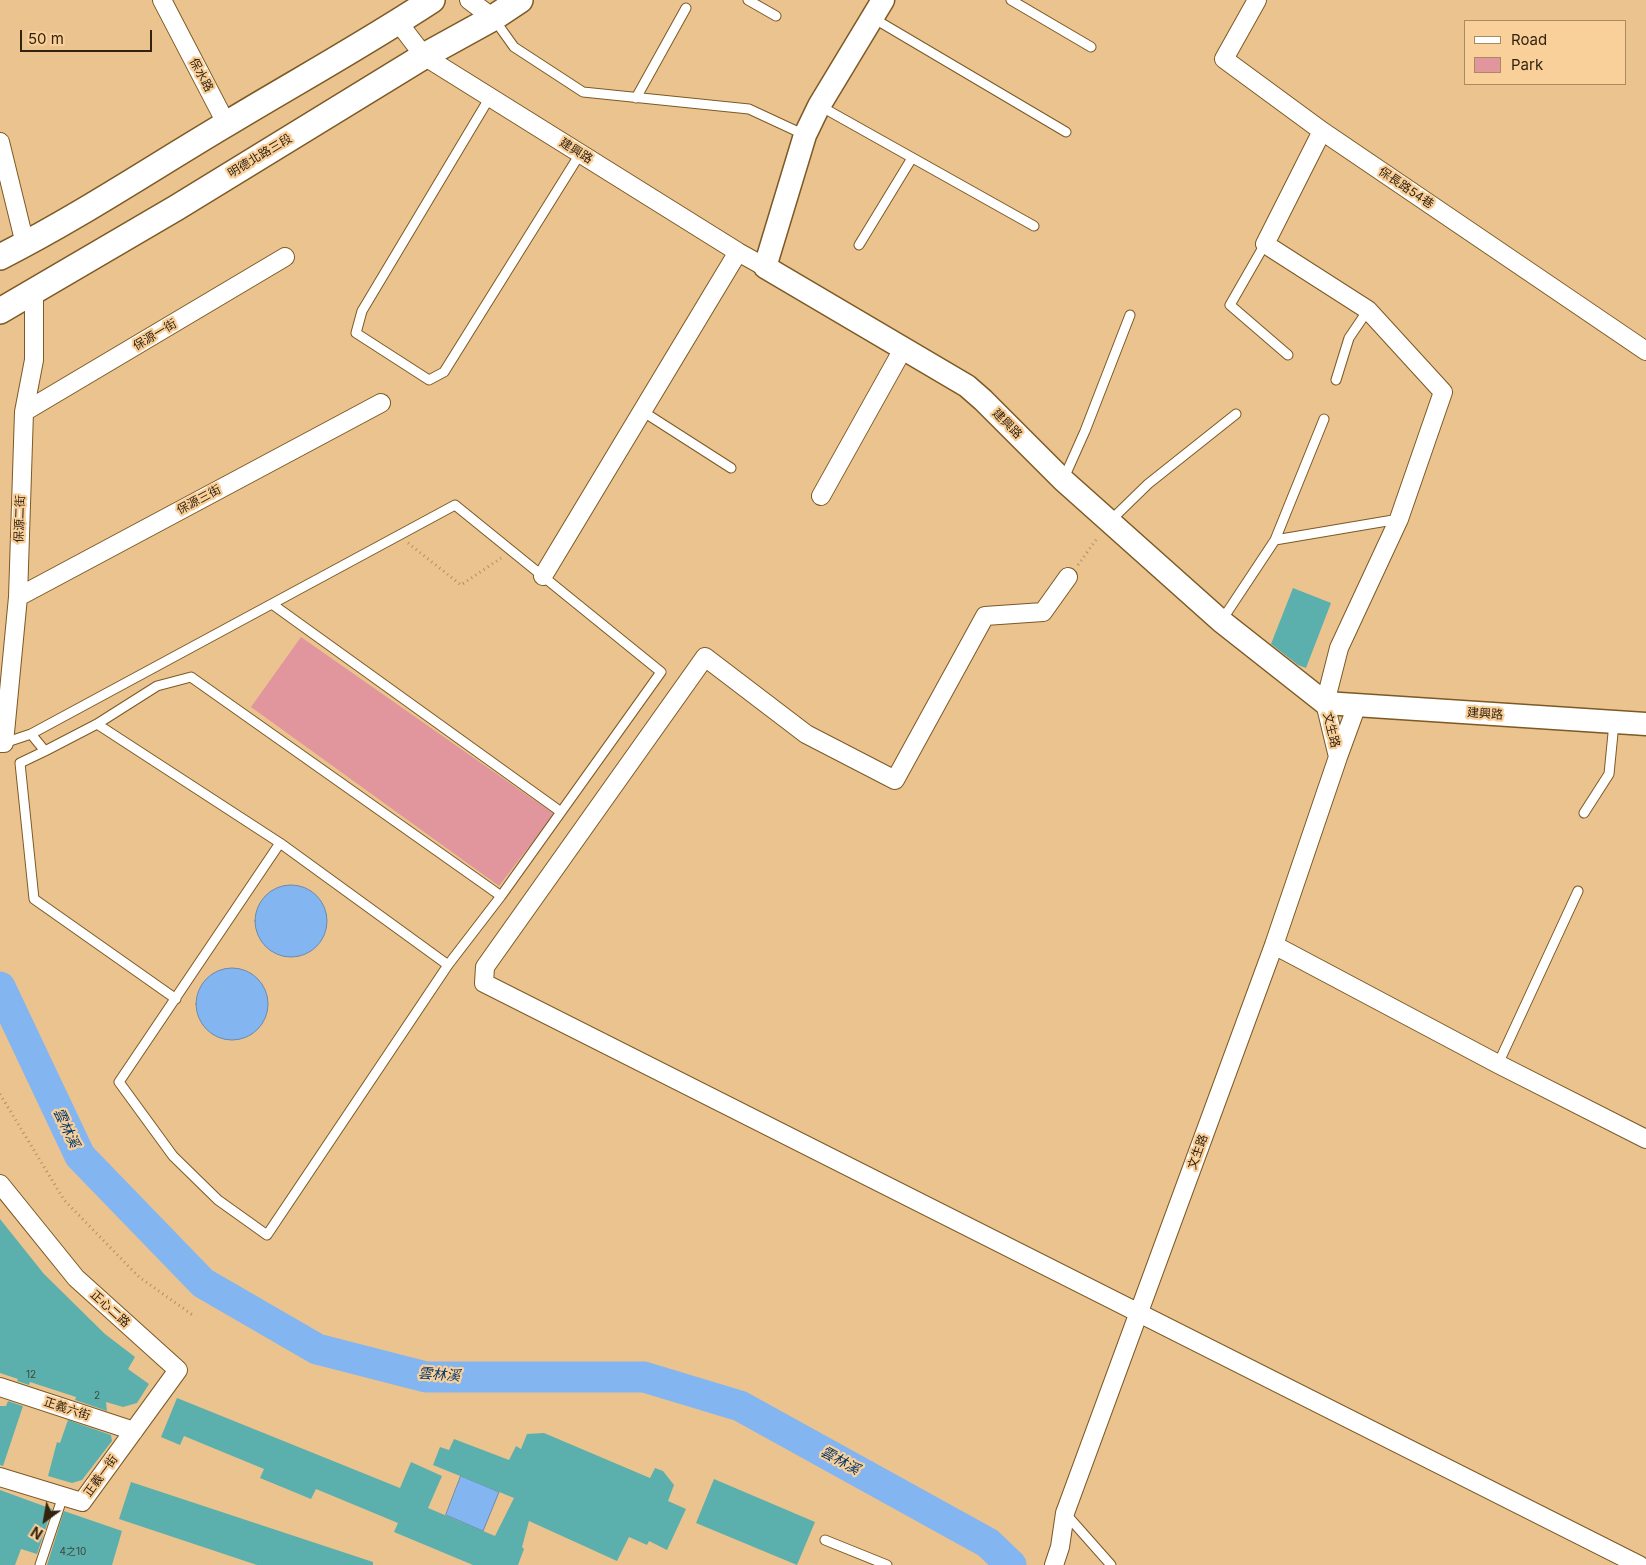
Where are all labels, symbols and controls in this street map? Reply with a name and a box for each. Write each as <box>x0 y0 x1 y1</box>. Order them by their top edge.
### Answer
scale bar <box>22 20 155 52</box>
legend <box>1464 20 1626 85</box>
text: 50 m <box>28 29 64 48</box>
text: Road <box>1511 30 1547 49</box>
text: Park <box>1511 55 1543 74</box>
street label: 保水路 <box>186 56 216 94</box>
street label: 明德北路三段 <box>225 131 295 181</box>
street label: 建興路 <box>557 135 595 167</box>
street label: 保長路54巷 <box>1376 164 1436 212</box>
street label: 保源一街 <box>131 316 179 354</box>
street label: 建興路 <box>989 406 1025 442</box>
street label: 保源三街 <box>174 482 224 518</box>
street label: 保源二街 <box>12 495 28 543</box>
street label: 建興路 <box>1467 706 1503 722</box>
street label: 文生路 <box>1320 711 1342 749</box>
water label: 雲林溪 <box>50 1105 82 1151</box>
street label: 文生路 <box>1185 1133 1211 1171</box>
street label: 正心二路 <box>87 1288 133 1330</box>
water label: 雲林溪 <box>417 1365 461 1385</box>
house number: 12 <box>26 1369 36 1381</box>
house number: 2 <box>94 1390 100 1402</box>
street label: 正義六街 <box>42 1395 92 1423</box>
water label: 雲林溪 <box>818 1443 862 1479</box>
street label: 正義一街 <box>81 1452 121 1500</box>
north arrow <box>20 1495 70 1545</box>
text: N <box>28 1523 46 1543</box>
house number: 4之10 <box>60 1546 86 1558</box>

